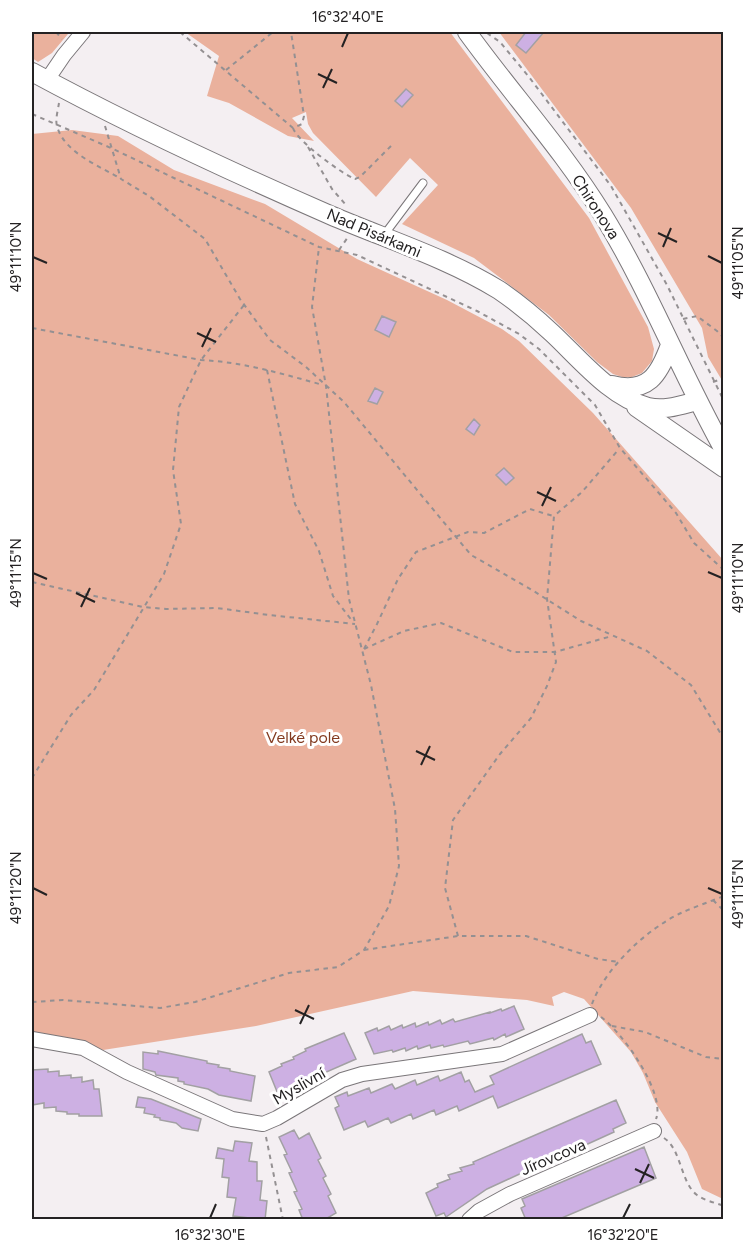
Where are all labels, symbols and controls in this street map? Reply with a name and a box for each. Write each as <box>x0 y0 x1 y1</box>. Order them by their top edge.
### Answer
text: 16°32'40"E <box>312 8 384 26</box>
street label: Chironova <box>568 171 624 243</box>
street label: Nad Pisárkami <box>324 205 424 261</box>
text: 49°11'10"N <box>7 222 25 292</box>
text: 49°11'05"N <box>729 226 747 300</box>
text: 49°11'15"N <box>7 538 25 608</box>
text: 49°11'10"N <box>729 543 747 613</box>
park label: Velké pole <box>266 728 340 747</box>
text: 49°11'20"N <box>7 851 25 925</box>
text: 49°11'15"N <box>729 859 747 929</box>
street label: Myslivní <box>269 1063 330 1109</box>
street label: Jírovcova <box>518 1135 588 1179</box>
text: 16°32'30"E <box>174 1226 246 1244</box>
text: 16°32'20"E <box>587 1226 659 1244</box>

